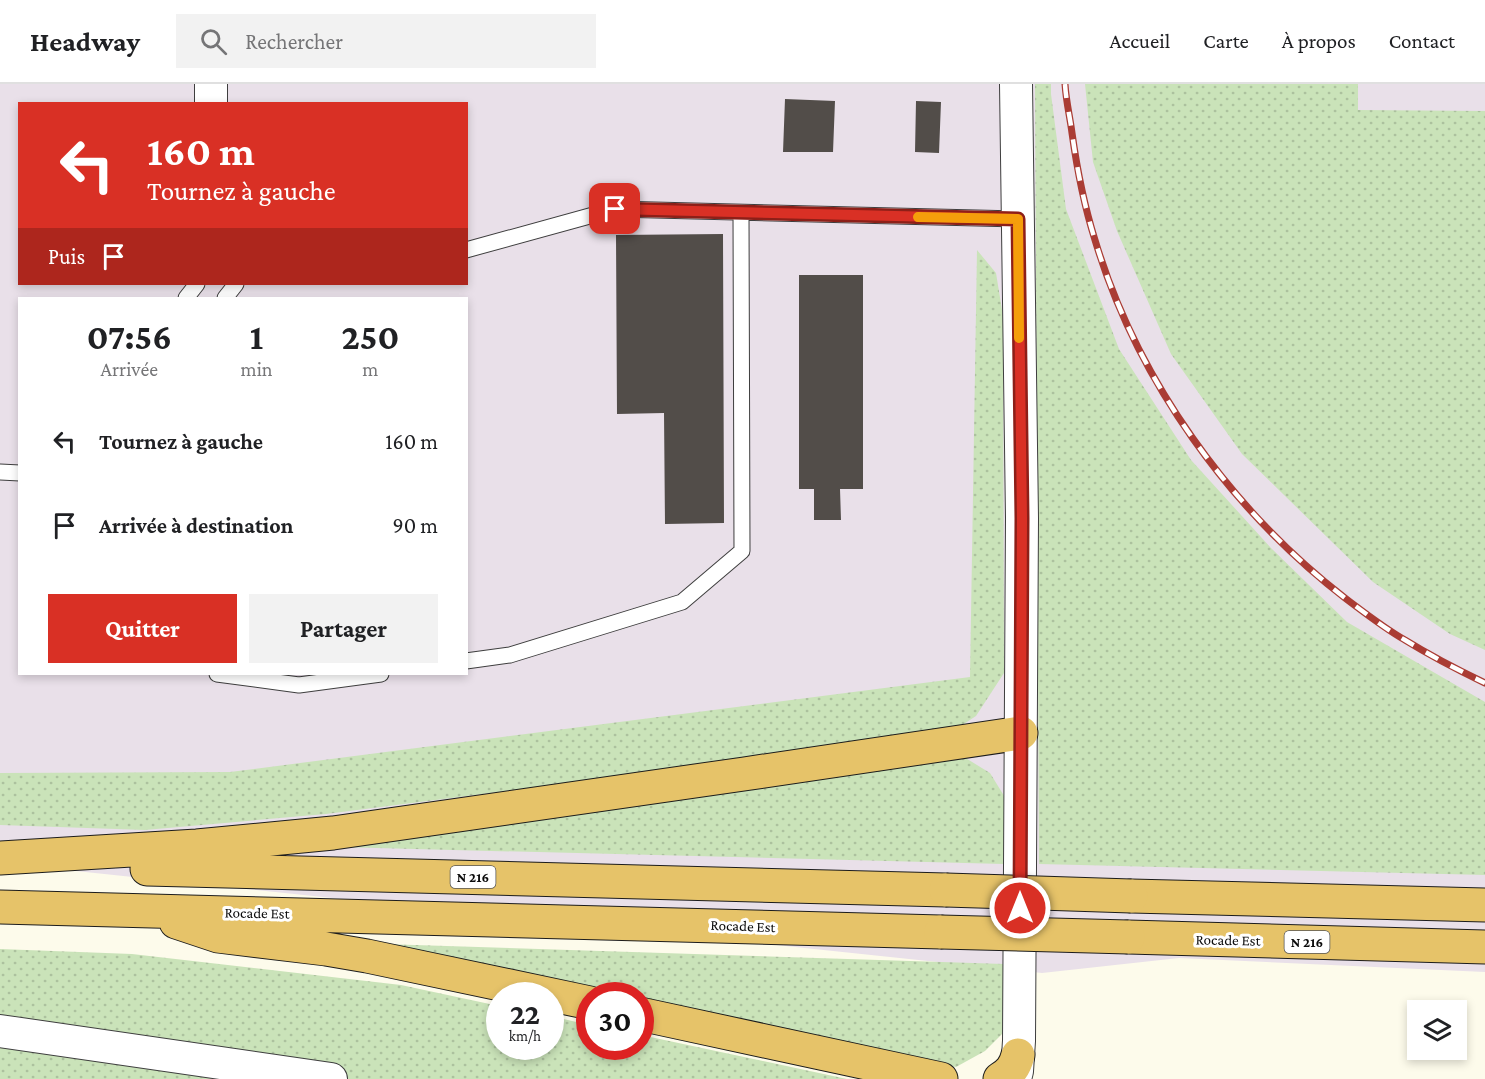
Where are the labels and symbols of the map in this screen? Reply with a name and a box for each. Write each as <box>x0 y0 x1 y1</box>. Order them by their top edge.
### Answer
pin <box>589 183 640 234</box>
road number: N 216 <box>450 866 496 888</box>
position arrow <box>988 876 1052 940</box>
street label: Rocade Est <box>224 904 291 922</box>
street label: Rocade Est <box>710 917 777 935</box>
street label: Rocade Est <box>1195 931 1262 949</box>
road number: N 216 <box>1284 931 1330 953</box>
speed limit sign: 30 <box>576 982 654 1060</box>

